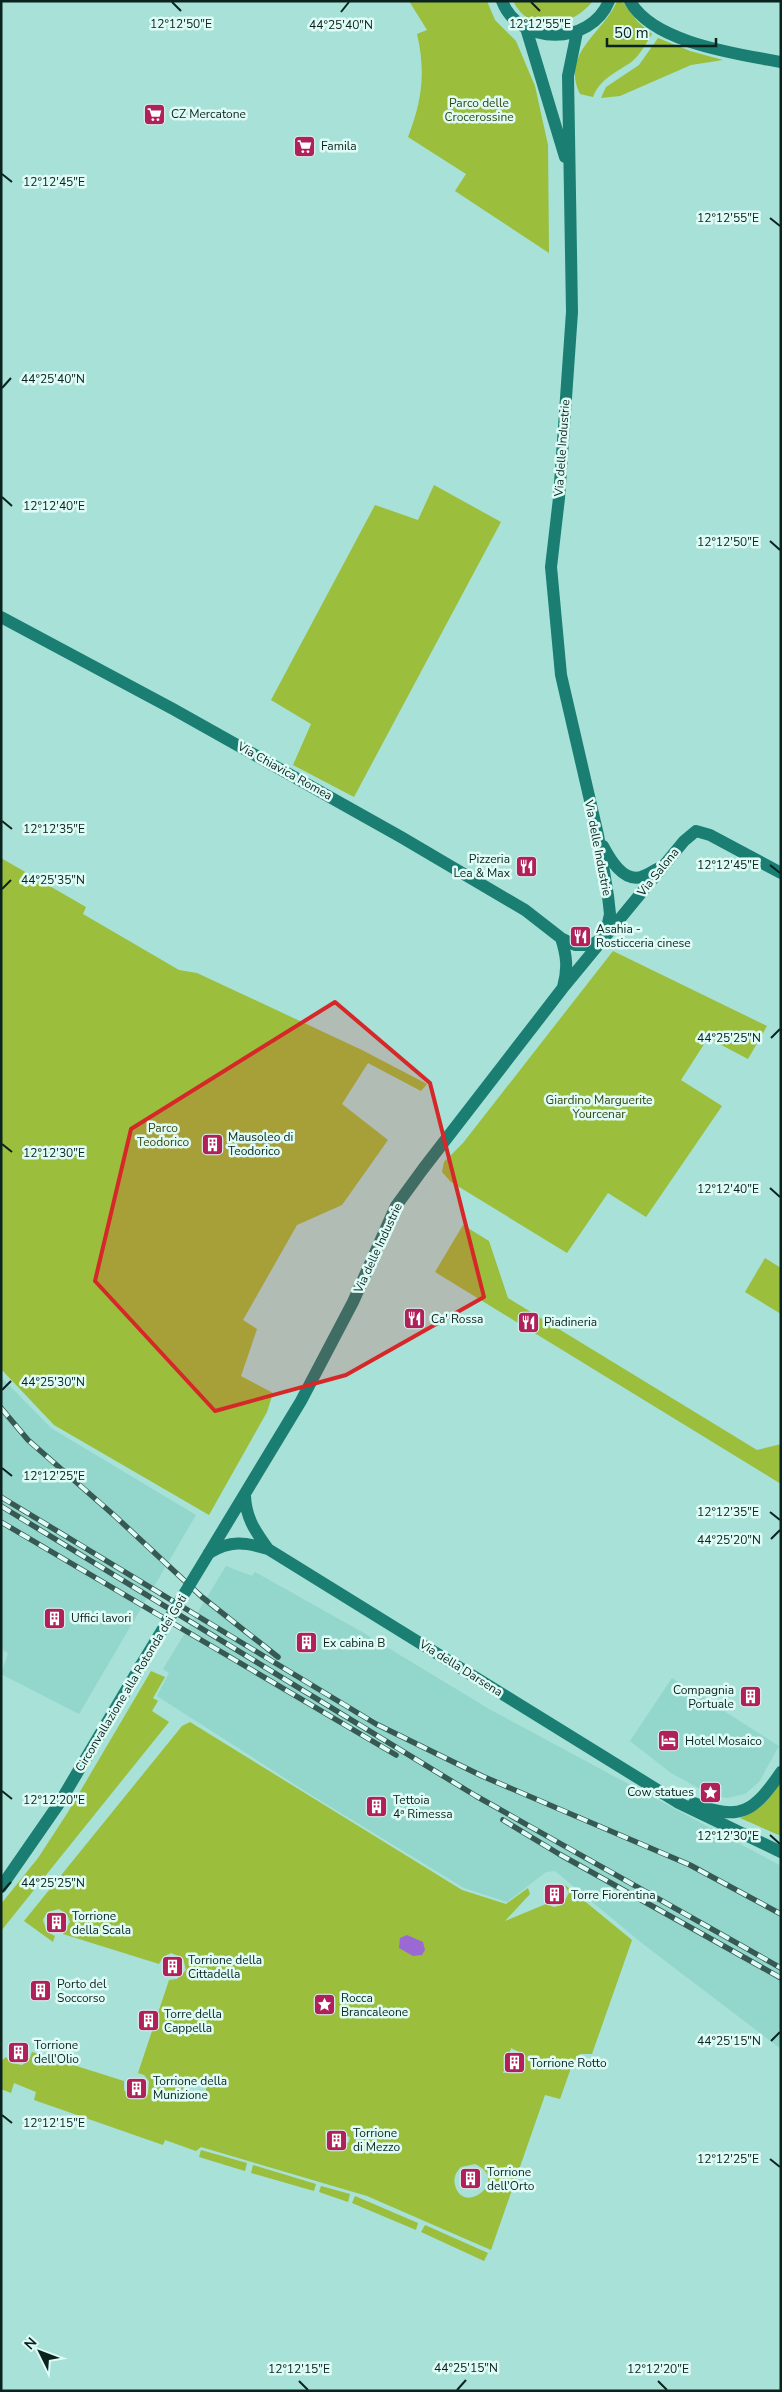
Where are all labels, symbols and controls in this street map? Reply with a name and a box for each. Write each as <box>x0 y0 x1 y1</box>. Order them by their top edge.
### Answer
scale bar <box>607 15 716 47</box>
text: 12°12'50"E <box>150 16 212 32</box>
text: 12°12'55"E <box>509 16 571 32</box>
text: 44°25'40"N <box>309 17 373 33</box>
text: 50 m <box>614 23 649 43</box>
park label: Parco delle Crocerossine <box>444 95 514 125</box>
supermarket icon: CZ Mercatone <box>143 102 167 126</box>
place label: CZ Mercatone <box>171 106 246 122</box>
supermarket icon: Famila <box>293 134 317 158</box>
place label: Famila <box>321 138 357 154</box>
text: 12°12'45"E <box>23 174 85 190</box>
text: 12°12'55"E <box>697 210 759 226</box>
text: 44°25'40"N <box>21 371 85 387</box>
street label: Via delle Industrie <box>551 399 573 498</box>
text: 12°12'40"E <box>23 498 85 514</box>
text: 12°12'50"E <box>697 534 759 550</box>
street label: Via Chiavica Romea <box>234 738 335 804</box>
street label: Via delle Industrie <box>581 798 615 897</box>
text: 12°12'35"E <box>23 821 85 837</box>
street label: Via Salona <box>633 845 682 900</box>
place label: Pizzeria Lea & Max <box>453 851 511 881</box>
restaurant icon: Pizzeria Lea & Max <box>514 854 538 878</box>
text: 12°12'45"E <box>697 857 759 873</box>
text: 44°25'35"N <box>21 872 85 888</box>
place label: Asahia - Rosticceria cinese <box>596 921 691 951</box>
restaurant icon: Asahia - Rosticceria cinese <box>568 924 592 948</box>
text: 44°25'25"N <box>697 1030 761 1046</box>
park label: Giardino Marguerite Yourcenar <box>545 1092 653 1122</box>
park label: Parco Teodorico <box>137 1120 189 1150</box>
place label: Mausoleo di Teodorico <box>228 1129 293 1159</box>
building icon: Mausoleo di Teodorico <box>200 1132 224 1156</box>
text: 12°12'30"E <box>23 1145 85 1161</box>
text: 12°12'40"E <box>697 1181 759 1197</box>
street label: Via delle Industrie <box>350 1200 406 1296</box>
restaurant icon: Ca' Rossa <box>403 1307 427 1331</box>
restaurant icon: Piadineria <box>516 1310 540 1334</box>
place label: Ca' Rossa <box>431 1311 483 1327</box>
place label: Piadineria <box>544 1314 597 1330</box>
text: 44°25'30"N <box>21 1374 85 1390</box>
text: 12°12'25"E <box>23 1468 85 1484</box>
text: 12°12'35"E <box>697 1504 759 1520</box>
text: 44°25'20"N <box>697 1532 761 1548</box>
street label: Circonvallazione alla Rotonda dei Goti <box>72 1591 190 1775</box>
building icon: Uffici lavori <box>43 1606 67 1630</box>
place label: Uffici lavori <box>71 1610 131 1626</box>
building icon: Ex cabina B <box>295 1631 319 1655</box>
place label: Ex cabina B <box>323 1635 385 1651</box>
street label: Via della Darsena <box>416 1635 506 1700</box>
place label: Compagnia Portuale <box>673 1682 734 1712</box>
building icon: Compagnia Portuale <box>738 1685 762 1709</box>
hotel icon: Hotel Mosaico <box>657 1729 681 1753</box>
place label: Hotel Mosaico <box>685 1733 762 1749</box>
place icon: Cow statues <box>698 1780 722 1804</box>
place label: Cow statues <box>627 1784 694 1800</box>
text: 12°12'20"E <box>23 1792 85 1808</box>
place label: Tettoia 4ª Rimessa <box>393 1792 453 1822</box>
building icon: Tettoia 4ª Rimessa <box>365 1795 389 1819</box>
text: 12°12'30"E <box>697 1828 759 1844</box>
text: 44°25'25"N <box>21 1875 85 1891</box>
building icon: Torre Fiorentina <box>543 1883 567 1907</box>
place label: Torre Fiorentina <box>571 1887 656 1903</box>
place label: Torrione della Scala <box>72 1908 131 1938</box>
building icon: Torrione della Scala <box>44 1911 68 1935</box>
place label: Torrione della Cittadella <box>188 1952 262 1982</box>
building icon: Torrione della Cittadella <box>160 1955 184 1979</box>
place label: Porto del Soccorso <box>57 1976 107 2006</box>
building icon: Porto del Soccorso <box>29 1979 53 2003</box>
place label: Rocca Brancaleone <box>341 1990 408 2020</box>
place icon: Rocca Brancaleone <box>313 1993 337 2017</box>
place label: Torre della Cappella <box>164 2006 222 2036</box>
building icon: Torre della Cappella <box>136 2009 160 2033</box>
text: 44°25'15"N <box>697 2033 761 2049</box>
place label: Torrione dell'Olio <box>34 2037 79 2067</box>
building icon: Torrione dell'Olio <box>6 2040 30 2064</box>
building icon: Torrione Rotto <box>502 2051 526 2075</box>
place label: Torrione Rotto <box>530 2055 607 2071</box>
place label: Torrione della Munizione <box>153 2073 227 2103</box>
building icon: Torrione della Munizione <box>125 2076 149 2100</box>
text: 12°12'15"E <box>23 2115 85 2131</box>
place label: Torrione di Mezzo <box>353 2125 400 2155</box>
building icon: Torrione di Mezzo <box>325 2128 349 2152</box>
text: 12°12'25"E <box>697 2151 759 2167</box>
place label: Torrione dell'Orto <box>487 2164 535 2194</box>
building icon: Torrione dell'Orto <box>459 2167 483 2191</box>
north arrow <box>15 2327 65 2377</box>
text: N <box>20 2333 41 2354</box>
text: 44°25'15"N <box>434 2360 498 2376</box>
text: 12°12'15"E <box>268 2361 330 2377</box>
text: 12°12'20"E <box>627 2361 689 2377</box>

